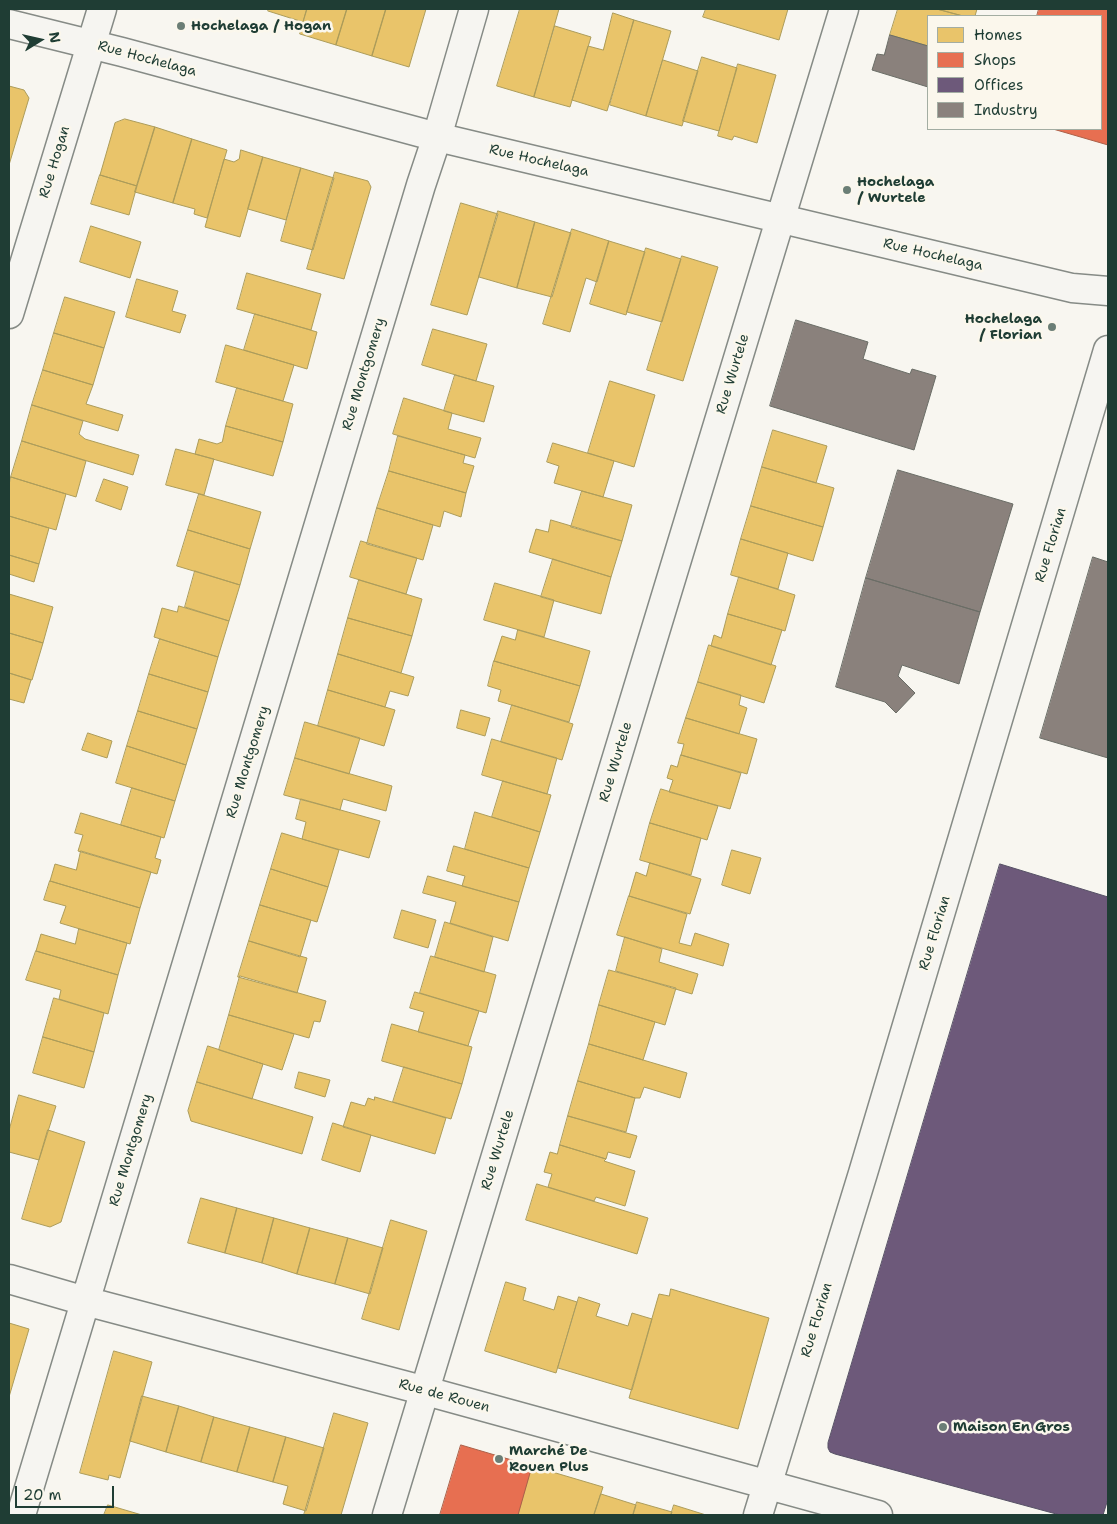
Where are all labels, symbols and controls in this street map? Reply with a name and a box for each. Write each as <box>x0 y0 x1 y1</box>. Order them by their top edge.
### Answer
north arrow <box>15 15 65 65</box>
legend <box>927 15 1102 130</box>
place label: Hochelaga / Hogan <box>191 18 331 34</box>
marker: Hochelaga / Hogan <box>175 20 187 32</box>
text: Homes <box>974 25 1022 45</box>
text: N <box>45 30 65 44</box>
street label: Rue Hochelaga <box>96 38 198 80</box>
text: Shops <box>974 50 1016 70</box>
text: Offices <box>974 75 1023 95</box>
text: Industry <box>974 100 1038 120</box>
street label: Rue Hogan <box>36 124 74 200</box>
street label: Rue Hochelaga <box>488 141 590 181</box>
place label: Hochelaga / Wurtele <box>857 174 934 206</box>
marker: Hochelaga / Wurtele <box>841 184 853 196</box>
street label: Rue Hochelaga <box>882 235 984 275</box>
place label: Hochelaga / Florian <box>965 311 1042 344</box>
street label: Rue Montgomery <box>339 316 389 432</box>
marker: Hochelaga / Florian <box>1046 321 1058 333</box>
street label: Rue Wurtele <box>713 332 753 416</box>
street label: Rue Florian <box>1032 506 1070 584</box>
street label: Rue Montgomery <box>223 704 273 820</box>
street label: Rue Wurtele <box>596 720 636 804</box>
street label: Rue Florian <box>916 894 954 972</box>
street label: Rue Montgomery <box>106 1092 156 1208</box>
street label: Rue Wurtele <box>478 1108 518 1192</box>
street label: Rue Florian <box>798 1281 836 1359</box>
street label: Rue de Rouen <box>397 1376 491 1416</box>
place label: Maison En Gros <box>953 1419 1070 1435</box>
marker: Maison En Gros <box>937 1421 949 1433</box>
place label: Marché De Rouen Plus <box>509 1443 589 1475</box>
marker: Marché De Rouen Plus <box>493 1453 505 1465</box>
scale bar <box>18 1476 116 1508</box>
text: 20 m <box>23 1485 62 1505</box>

